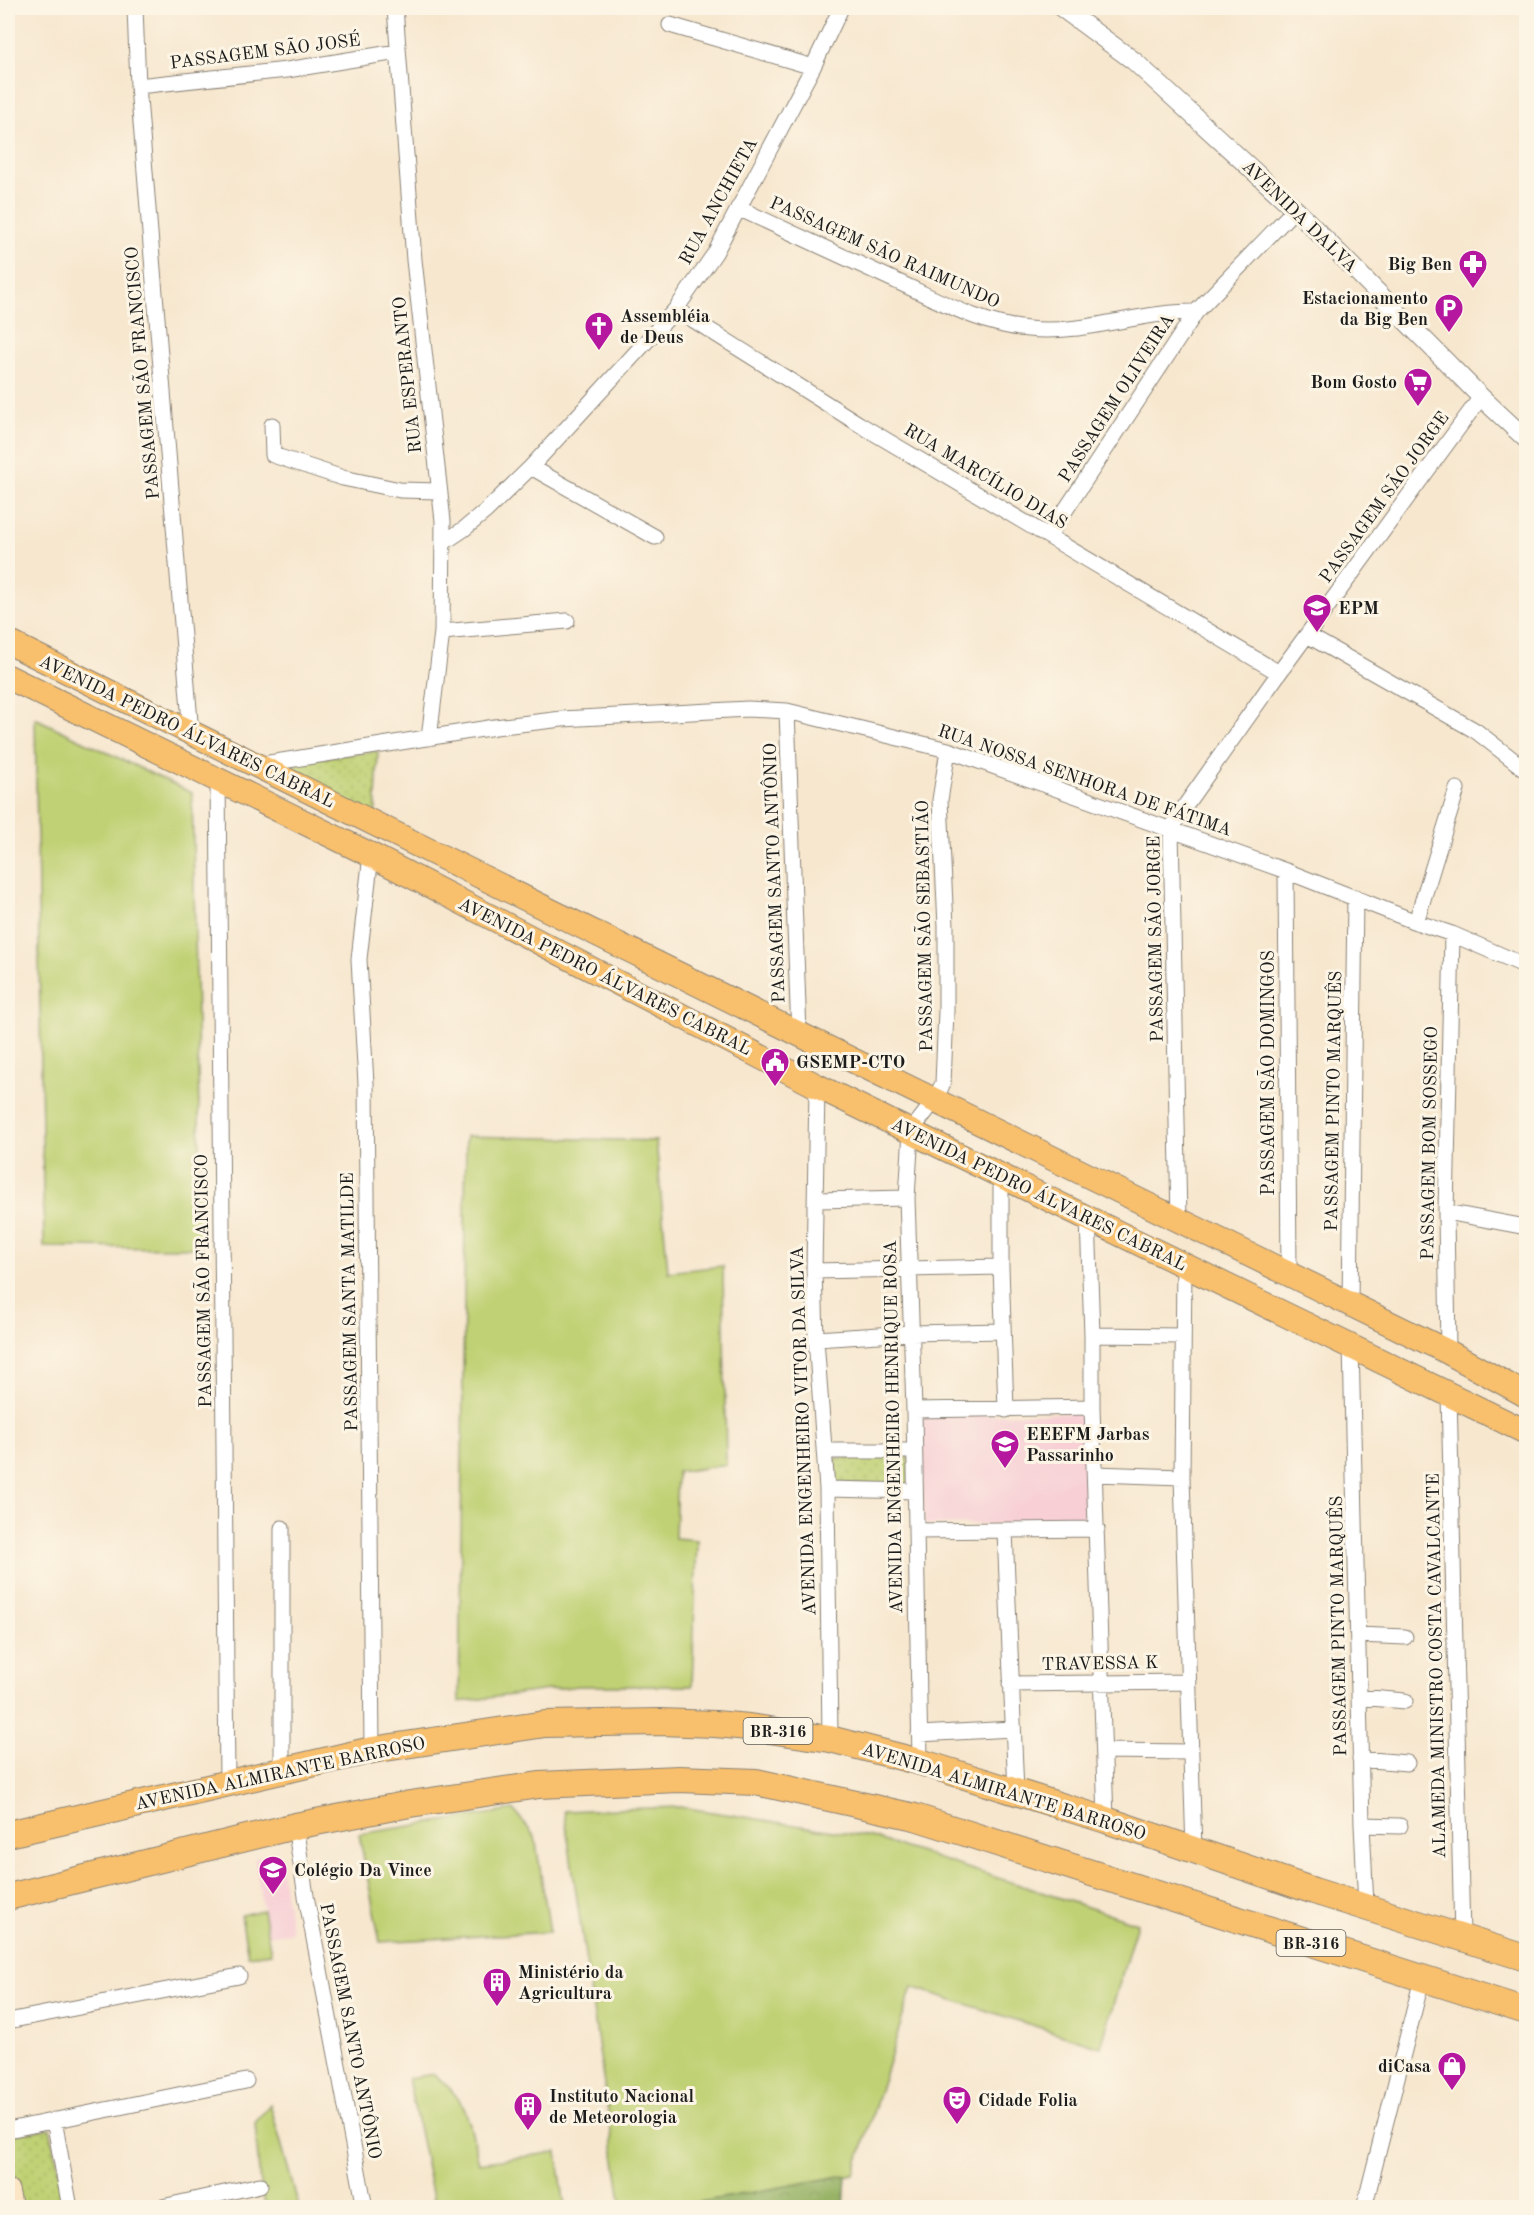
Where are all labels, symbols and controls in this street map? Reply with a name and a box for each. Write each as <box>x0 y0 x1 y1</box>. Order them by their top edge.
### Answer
street label: PASSAGEM SÃO JOSÉ <box>168 27 362 73</box>
street label: RUA ANCHIETA <box>677 135 761 268</box>
street label: AVENIDA DALVA <box>1238 157 1361 276</box>
street label: PASSAGEM SÃO RAIMUNDO <box>767 190 1004 312</box>
street label: PASSAGEM SÃO FRANCISCO <box>119 246 163 501</box>
pharmacy icon: Big Ben <box>1457 248 1489 290</box>
place label: Big Ben <box>1388 256 1452 274</box>
place label: Estacionamento da Big Ben <box>1302 290 1428 329</box>
parking icon: Estacionamento da Big Ben <box>1433 292 1465 334</box>
street label: RUA ESPERANTO <box>391 296 425 454</box>
place label: Assembléia de Deus <box>620 308 710 347</box>
church icon: Assembléia de Deus <box>583 310 615 352</box>
street label: PASSAGEM OLIVEIRA <box>1056 311 1178 486</box>
supermarket icon: Bom Gosto <box>1402 366 1434 408</box>
place label: Bom Gosto <box>1310 374 1397 392</box>
street label: PASSAGEM SÃO JORGE <box>1314 406 1453 587</box>
street label: RUA MARCÍLIO DIAS <box>901 418 1072 533</box>
school or university icon: EPM <box>1301 592 1333 634</box>
place label: EPM <box>1338 600 1379 618</box>
street label: AVENIDA PEDRO ÁLVARES CABRAL <box>36 649 339 812</box>
street label: RUA NOSSA SENHORA DE FÁTIMA <box>935 718 1235 840</box>
street label: PASSAGEM SANTO ANTÔNIO <box>757 743 789 1004</box>
street label: PASSAGEM SÃO SEBASTIÃO <box>910 800 936 1052</box>
street label: PASSAGEM SÃO JORGE <box>1141 835 1167 1043</box>
street label: AVENIDA PEDRO ÁLVARES CABRAL <box>455 891 756 1059</box>
street label: PASSAGEM SÃO DOMINGOS <box>1256 950 1278 1196</box>
street label: PASSAGEM PINTO MARQUÊS <box>1319 971 1345 1231</box>
street label: PASSAGEM BOM SOSSEGO <box>1419 1026 1441 1260</box>
public building icon: GSEMP-CTO <box>759 1046 791 1088</box>
place label: GSEMP-CTO <box>796 1054 905 1072</box>
street label: AVENIDA PEDRO ÁLVARES CABRAL <box>888 1112 1191 1275</box>
street label: PASSAGEM SÃO FRANCISCO <box>189 1154 215 1408</box>
street label: PASSAGEM SANTA MATILDE <box>339 1172 361 1432</box>
street label: AVENIDA ENGENHEIRO HENRIQUE ROSA <box>882 1240 906 1614</box>
street label: AVENIDA ENGENHEIRO VITOR DA SILVA <box>789 1246 819 1616</box>
place label: EEEFM Jarbas Passarinho <box>1026 1426 1150 1465</box>
school or university icon: EEEFM Jarbas Passarinho <box>989 1428 1021 1470</box>
street label: ALAMEDA MINISTRO COSTA CAVALCANTE <box>1425 1473 1449 1859</box>
street label: PASSAGEM PINTO MARQUÊS <box>1324 1496 1350 1756</box>
street label: TRAVESSA K <box>1041 1654 1159 1674</box>
road number: BR-316 <box>744 1718 812 1744</box>
street label: AVENIDA ALMIRANTE BARROSO <box>134 1734 427 1814</box>
street label: AVENIDA ALMIRANTE BARROSO <box>859 1740 1148 1844</box>
school or university icon: Colégio Da Vince <box>257 1854 289 1896</box>
place label: Colégio Da Vince <box>294 1862 432 1880</box>
street label: PASSAGEM SANTO ANTÔNIO <box>316 1901 388 2161</box>
road number: BR-316 <box>1276 1930 1346 1956</box>
place label: Ministério da Agricultura <box>518 1964 624 2003</box>
building icon: Ministério da Agricultura <box>481 1966 513 2008</box>
shop icon: diCasa <box>1436 2050 1468 2092</box>
place label: diCasa <box>1378 2058 1431 2076</box>
theatre icon: Cidade Folia <box>941 2084 973 2126</box>
place label: Instituto Nacional de Meteorologia <box>549 2088 695 2127</box>
building icon: Instituto Nacional de Meteorologia <box>512 2090 544 2132</box>
place label: Cidade Folia <box>978 2092 1078 2110</box>

